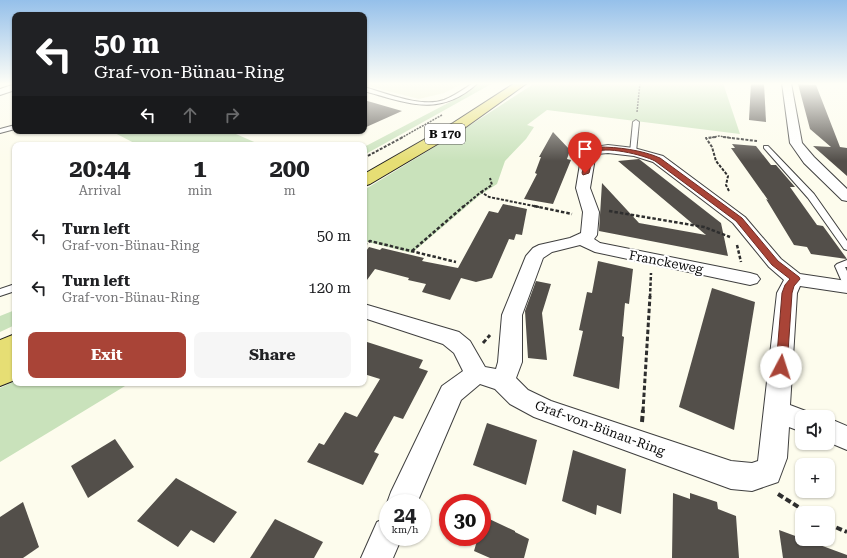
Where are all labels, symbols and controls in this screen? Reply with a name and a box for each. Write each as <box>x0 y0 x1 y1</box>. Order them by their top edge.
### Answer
text: 50 m <box>94 27 159 60</box>
icon: left <box>28 28 80 80</box>
text: Graf-von-Bünau-Ring <box>94 61 284 82</box>
icon: left <box>137 104 159 126</box>
icon: ahead <box>179 104 201 126</box>
icon: right <box>221 104 243 126</box>
road number: B 170 <box>425 124 465 144</box>
pin <box>568 132 602 173</box>
icon: arrive <box>574 138 596 160</box>
text: 20:44 <box>69 155 131 183</box>
text: 1 <box>193 155 207 183</box>
text: 200 <box>269 155 310 183</box>
text: Arrival <box>79 183 121 198</box>
text: min <box>188 183 212 198</box>
text: m <box>284 183 296 198</box>
text: Turn left <box>62 220 130 238</box>
icon: left <box>28 225 50 247</box>
text: 50 m <box>317 227 351 245</box>
text: Graf-von-Bünau-Ring <box>62 238 199 253</box>
street label: Franckeweg <box>628 247 705 277</box>
text: Turn left <box>62 272 130 290</box>
icon: left <box>28 277 50 299</box>
text: 120 m <box>308 279 351 297</box>
text: Graf-von-Bünau-Ring <box>62 290 199 305</box>
button: Exit <box>28 332 186 378</box>
button: Share <box>194 332 351 378</box>
position arrow <box>760 346 802 388</box>
street label: Graf-von-Bünau-Ring <box>533 397 668 459</box>
map controls <box>795 410 835 546</box>
button: sound <box>795 410 835 450</box>
button: + <box>795 458 835 498</box>
speed limit sign: 30 <box>439 494 491 546</box>
text: 24 <box>394 503 416 527</box>
button: − <box>795 506 835 546</box>
text: km/h <box>392 524 418 535</box>

